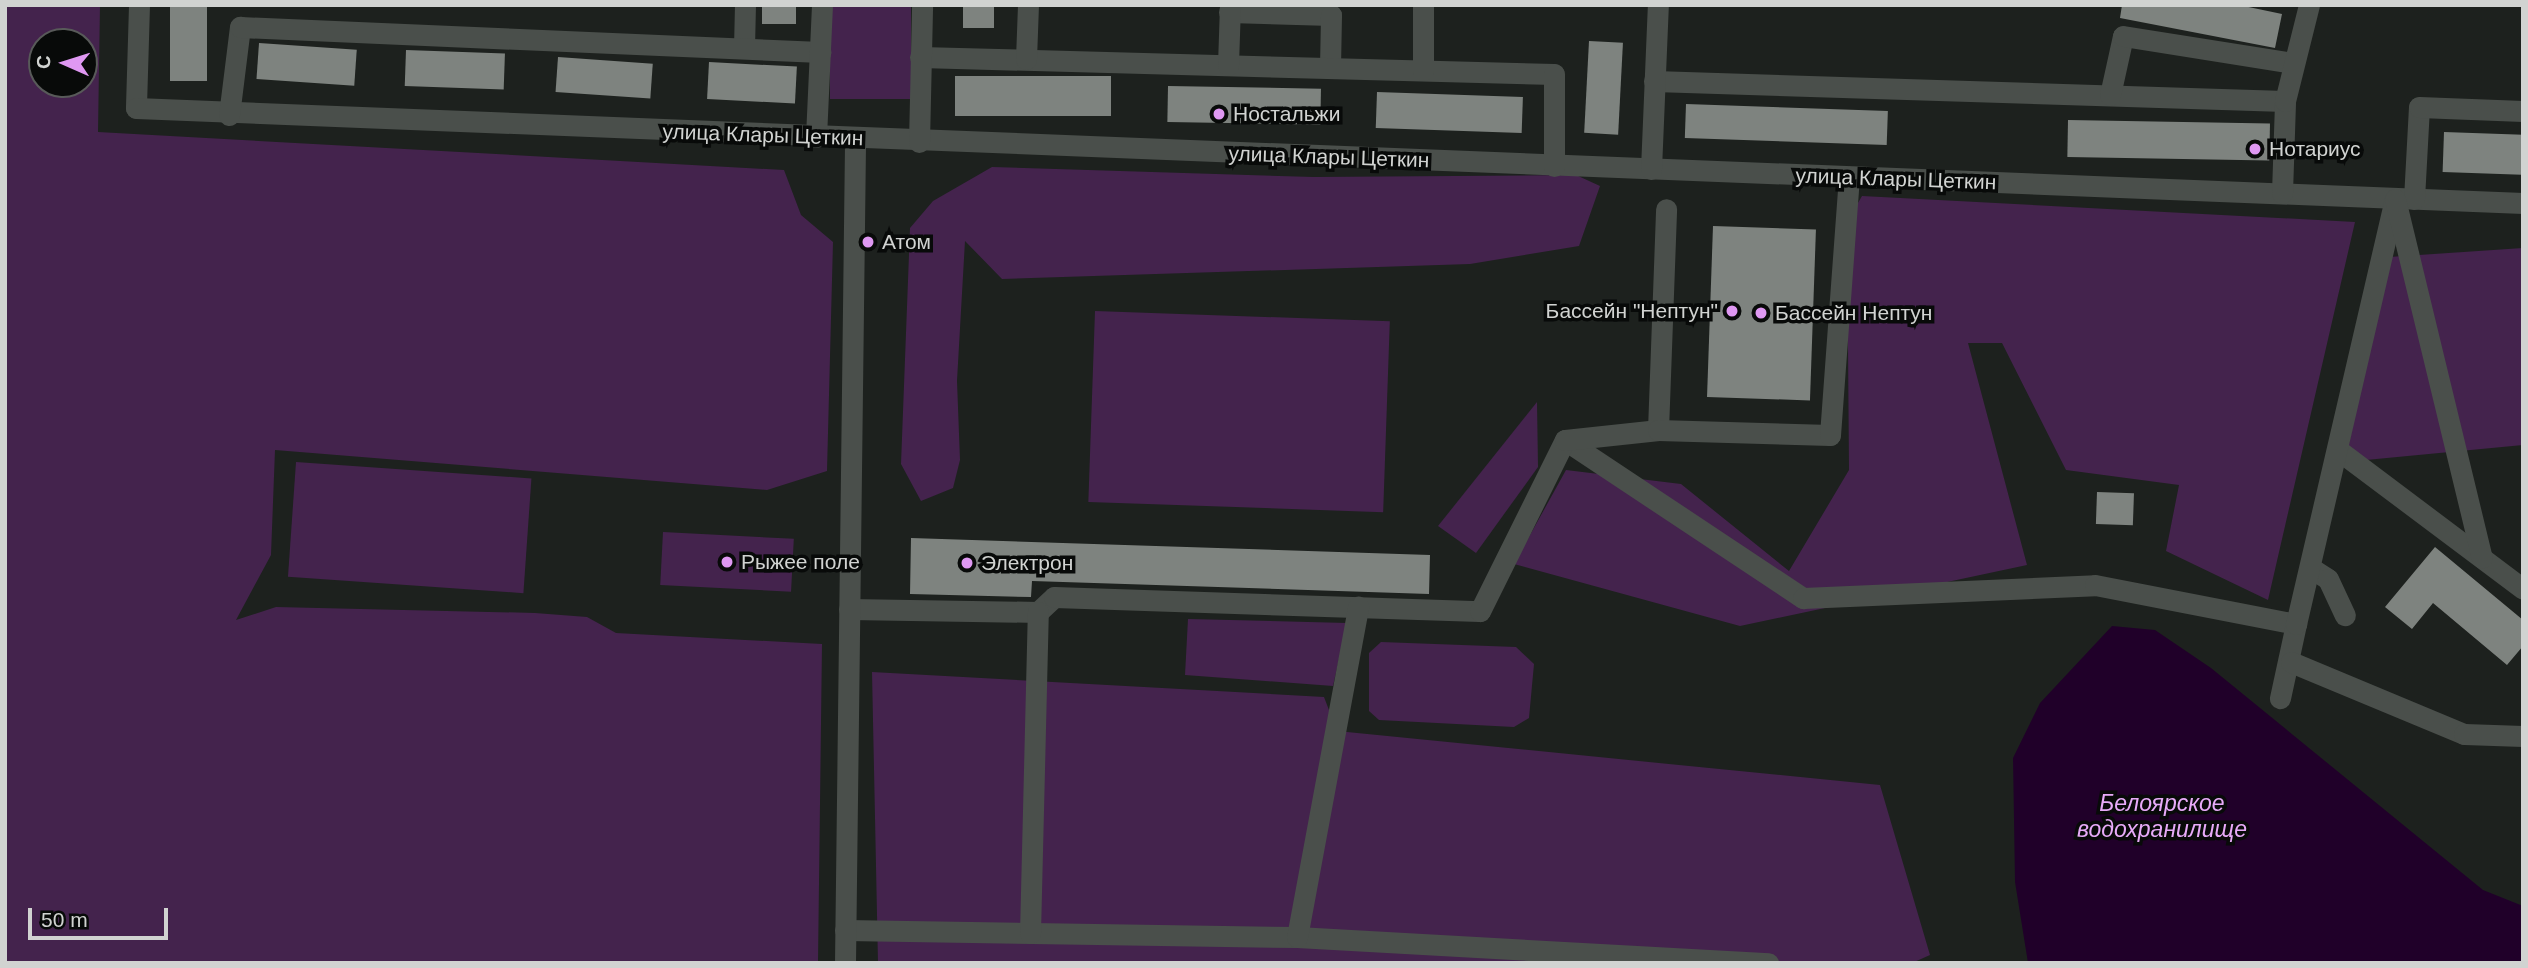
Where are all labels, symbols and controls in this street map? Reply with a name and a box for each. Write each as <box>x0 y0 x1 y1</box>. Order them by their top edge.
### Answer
north arrow <box>28 28 98 98</box>
text: С <box>33 55 54 69</box>
place label: Ностальжи <box>1233 101 1340 127</box>
marker: Ностальжи <box>1211 106 1227 122</box>
street label: улица Клары Цеткин <box>662 119 864 151</box>
place label: Нотариус <box>2269 136 2361 162</box>
street label: улица Клары Цеткин <box>1228 141 1430 173</box>
marker: Нотариус <box>2247 141 2263 157</box>
street label: улица Клары Цеткин <box>1795 163 1997 195</box>
place label: Атом <box>882 229 931 255</box>
marker: Атом <box>860 234 876 250</box>
place label: Бассейн "Нептун" <box>1546 298 1718 324</box>
place label: Бассейн Нептун <box>1775 300 1932 326</box>
marker: Бассейн "Нептун" <box>1724 303 1740 319</box>
marker: Бассейн Нептун <box>1753 305 1769 321</box>
place label: Рыжее поле <box>741 549 860 575</box>
place label: Электрон <box>981 550 1073 576</box>
marker: Рыжее поле <box>719 554 735 570</box>
marker: Электрон <box>959 555 975 571</box>
water label: Белоярское водохранилище <box>2077 789 2247 843</box>
scale bar <box>32 894 172 938</box>
text: 50 m <box>41 908 88 931</box>

